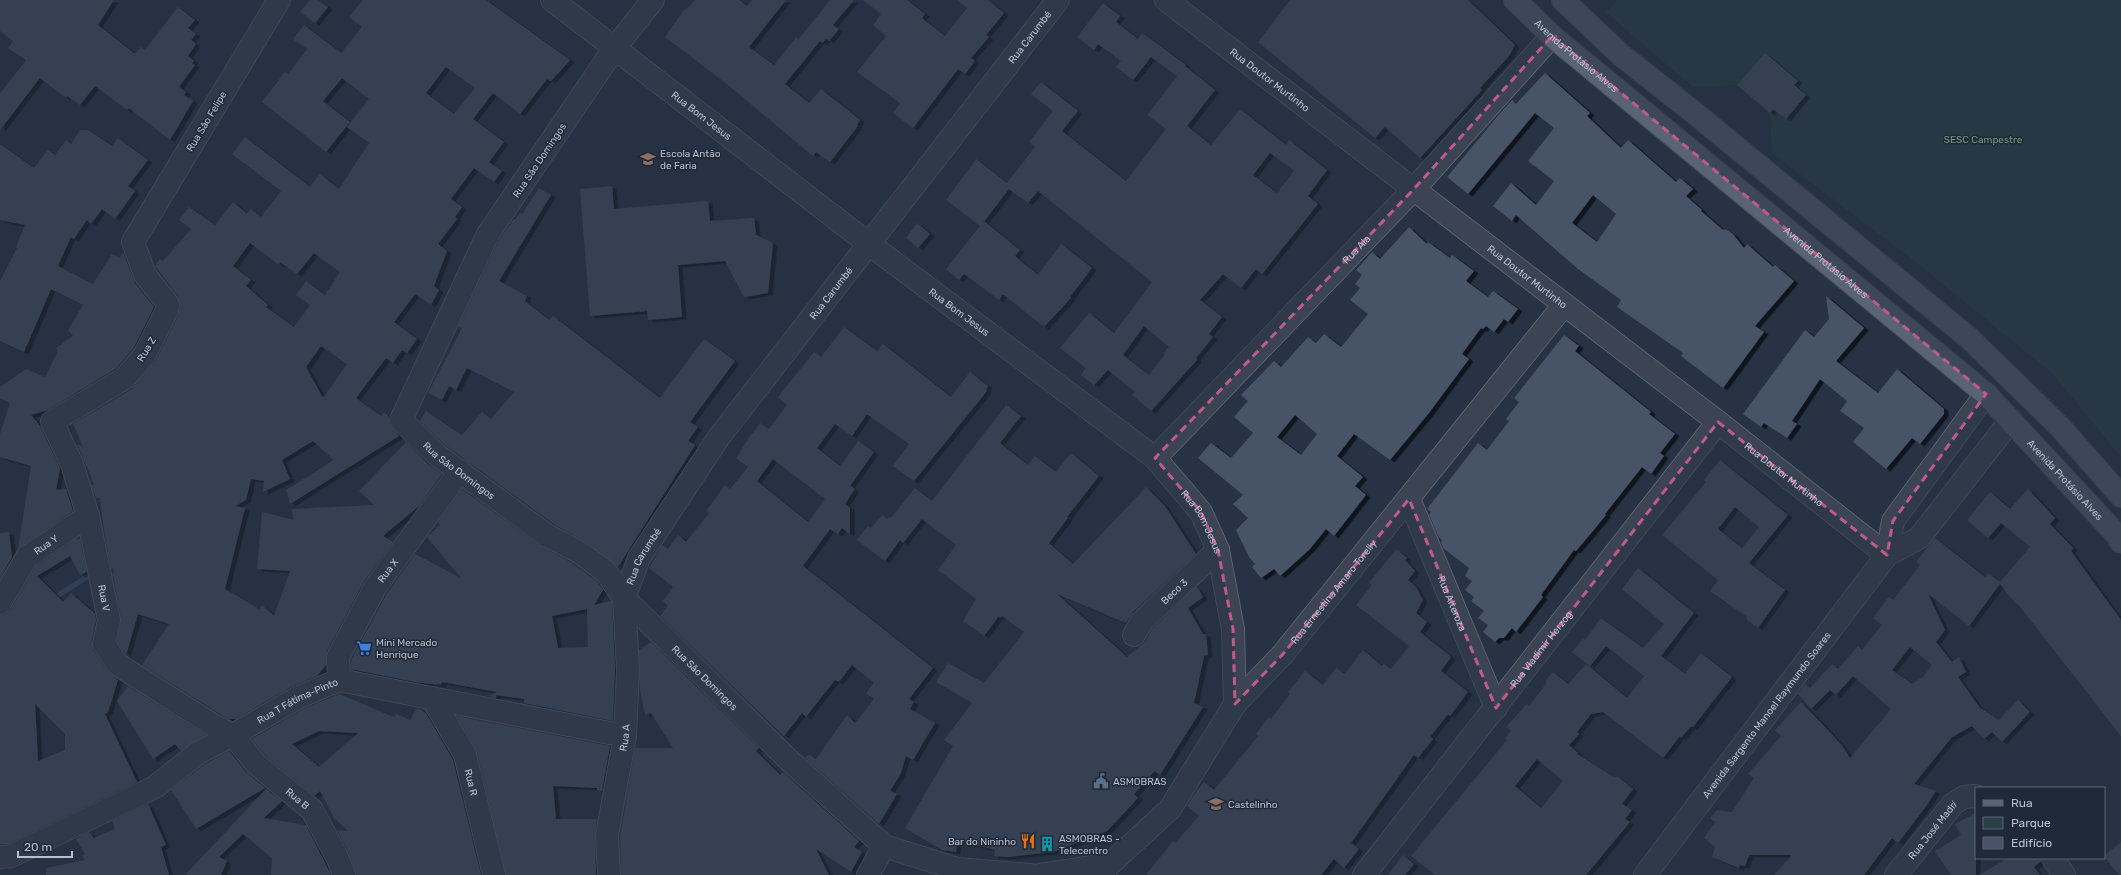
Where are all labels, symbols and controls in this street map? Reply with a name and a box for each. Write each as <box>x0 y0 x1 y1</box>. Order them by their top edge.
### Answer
street label: Rua Carumbé <box>1006 9 1054 66</box>
street label: Avenida Protásio Alves <box>1532 17 1620 95</box>
street label: Rua Doutor Murtinho <box>1227 46 1312 115</box>
street label: Rua São Felipe <box>184 89 230 154</box>
street label: Rua Bom Jesus <box>669 89 734 143</box>
street label: Rua São Domingos <box>510 121 569 200</box>
park label: SESC Campestre <box>1944 134 2023 146</box>
place label: Escola Antão de Faria <box>660 148 721 172</box>
school or university icon: Escola Antão de Faria <box>639 150 657 168</box>
street label: Avenida Protásio Alves <box>1781 225 1870 301</box>
street label: Rua Ala <box>1340 233 1373 267</box>
street label: Rua Doutor Murtinho <box>1485 243 1569 312</box>
street label: Rua Carumbé <box>808 265 856 322</box>
street label: Rua Bom Jesus <box>926 286 991 339</box>
street label: Rua Z <box>135 335 159 364</box>
street label: Avenida Protásio Alves <box>2024 437 2105 523</box>
street label: Rua São Domingos <box>420 440 497 502</box>
street label: Rua Doutor Murtinho <box>1742 440 1826 510</box>
street label: Rua Bom Jesus <box>1178 488 1224 555</box>
street label: Rua Carumbé <box>624 526 664 587</box>
street label: Rua Y <box>32 532 61 558</box>
street label: Rua Ernestina Amaro Torelly <box>1289 537 1380 647</box>
street label: Rua X <box>375 556 401 585</box>
street label: Rua Alteroza <box>1435 574 1468 633</box>
street label: Beco 3 <box>1159 576 1191 607</box>
street label: Rua V <box>95 584 112 613</box>
street label: Rua Vladimir Herzog <box>1508 609 1575 690</box>
street label: Avenida Sargento Manoel Raymundo Soares <box>1700 630 1834 801</box>
place label: Mini Mercado Henrique <box>376 637 438 661</box>
supermarket icon: Mini Mercado Henrique <box>355 639 373 657</box>
street label: Rua São Domingos <box>669 643 740 713</box>
street label: Rua T Fátima-Pinto <box>255 676 340 727</box>
street label: Rua A <box>617 724 633 752</box>
street label: Rua R <box>462 768 480 798</box>
public building icon: ASMOBRAS <box>1092 772 1110 790</box>
place label: ASMOBRAS <box>1113 776 1167 788</box>
street label: Rua B <box>283 786 312 813</box>
legend <box>1975 787 2105 859</box>
school or university icon: Castelinho <box>1207 795 1225 813</box>
text: Rua <box>2011 796 2033 810</box>
street label: Rua José Madri <box>1906 798 1959 862</box>
place label: Castelinho <box>1228 799 1278 811</box>
text: Parque <box>2011 816 2051 830</box>
restaurant icon: Bar do Nininho <box>1019 832 1037 850</box>
scale bar <box>18 833 72 859</box>
place label: ASMOBRAS - Telecentro <box>1059 833 1120 857</box>
building icon: ASMOBRAS - Telecentro <box>1038 835 1056 853</box>
place label: Bar do Nininho <box>948 836 1016 848</box>
text: Edifício <box>2011 836 2052 850</box>
text: 20 m <box>24 840 52 854</box>

